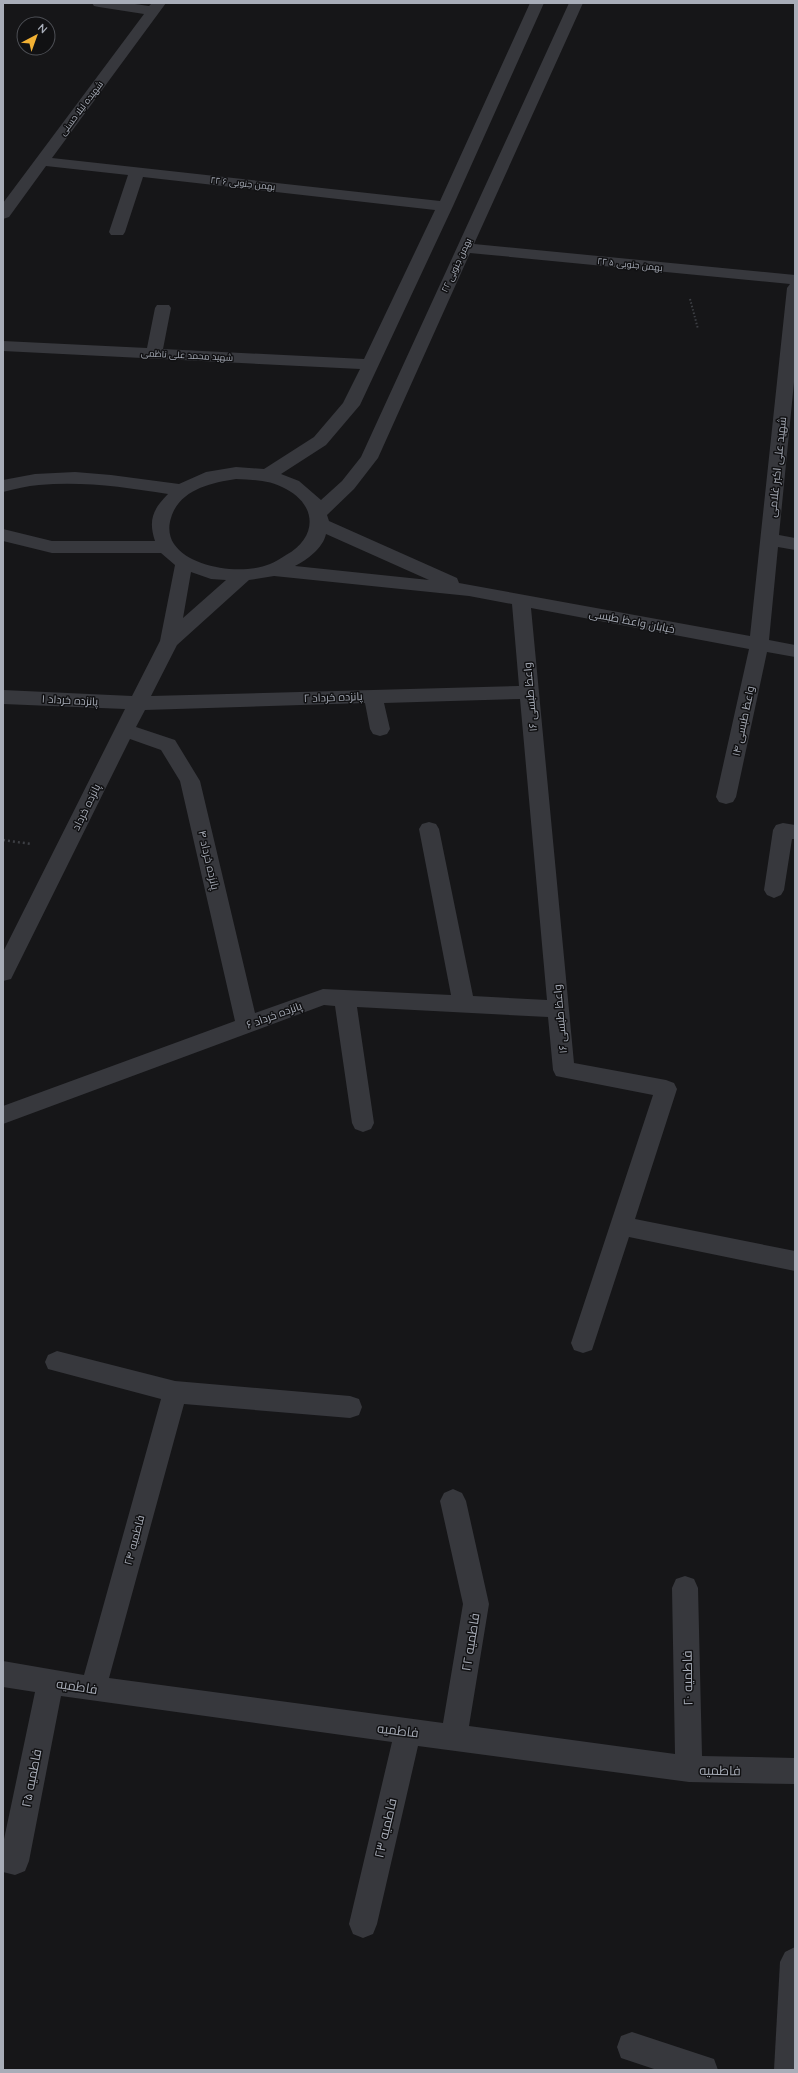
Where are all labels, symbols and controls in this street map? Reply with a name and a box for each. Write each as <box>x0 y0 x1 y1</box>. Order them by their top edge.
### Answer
north arrow <box>16 16 56 56</box>
text: N <box>35 21 50 36</box>
street label: شهیده لیلا حسنی <box>57 79 105 137</box>
street label: ۲۲ بهمن جنوبی ۶ <box>210 174 276 192</box>
street label: ۲۲ بهمن جنوبی <box>439 236 473 294</box>
street label: ۲۲ بهمن جنوبی ۵ <box>597 255 663 273</box>
street label: شهید محمد علی ناظمی <box>141 347 233 363</box>
street label: شهید علی اکبر غلامی <box>765 416 789 518</box>
street label: خیابان واعظ طبسی <box>588 606 676 636</box>
street label: واعظ طبسی ۱۶ <box>520 662 540 732</box>
street label: واعظ طبسی ۱۴ <box>729 685 757 757</box>
street label: پانزده خرداد ۲ <box>303 689 363 705</box>
street label: پانزده خرداد ۱ <box>41 692 99 708</box>
street label: پانزده خرداد <box>69 781 103 833</box>
street label: پانزده خرداد ۴ <box>195 829 223 891</box>
street label: واعظ طبسی ۱۶ <box>550 984 570 1054</box>
street label: پانزده خرداد ۶ <box>244 998 304 1032</box>
street label: فاطمیه ۲۴ <box>121 1513 147 1567</box>
street label: فاطمیه ۲۲ <box>458 1612 482 1672</box>
street label: فاطمیه ۲۰ <box>679 1650 695 1706</box>
street label: فاطمیه <box>55 1675 99 1697</box>
street label: فاطمیه <box>376 1720 420 1740</box>
street label: فاطمیه ۲۵ <box>18 1748 44 1808</box>
street label: فاطمیه <box>699 1762 741 1778</box>
street label: فاطمیه ۲۳ <box>370 1797 400 1859</box>

